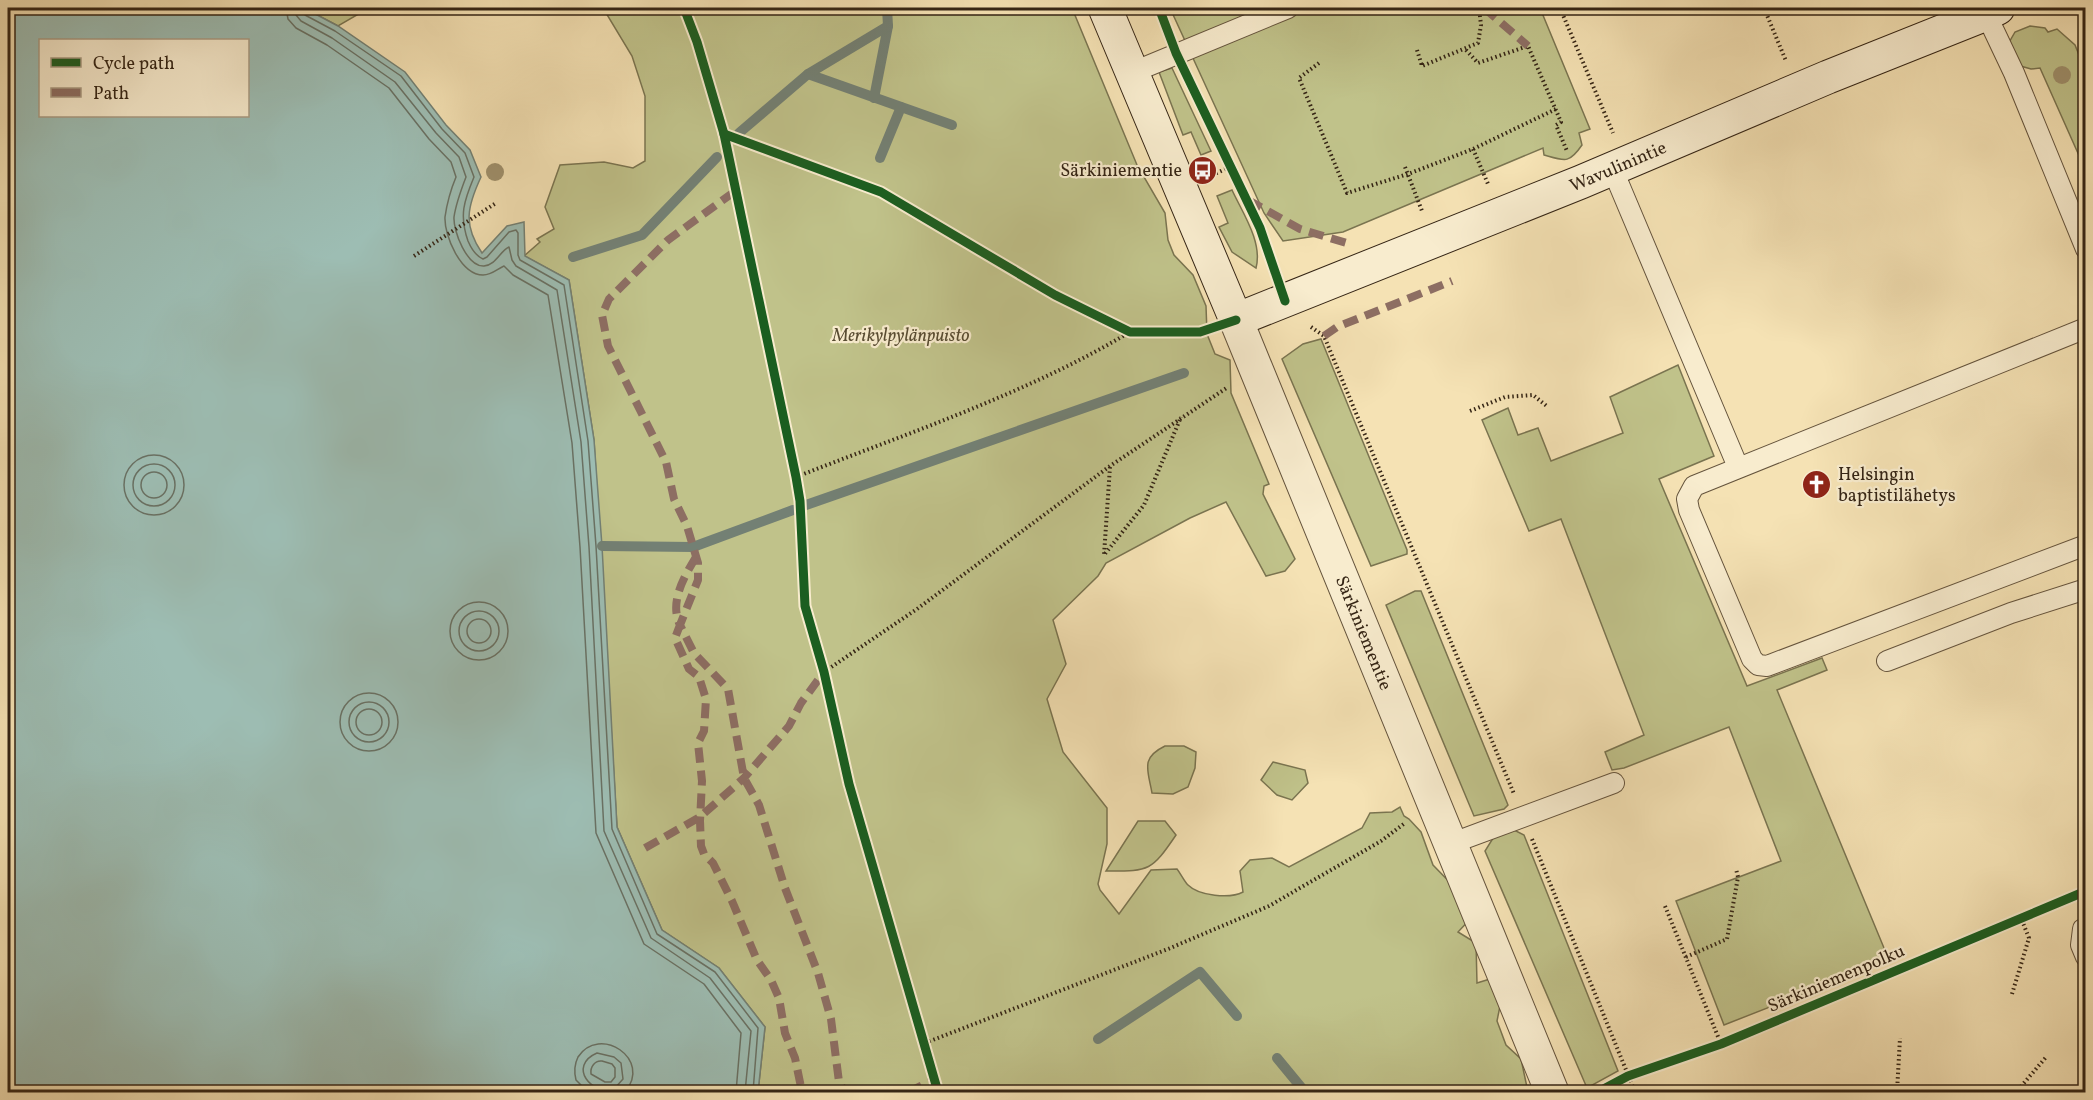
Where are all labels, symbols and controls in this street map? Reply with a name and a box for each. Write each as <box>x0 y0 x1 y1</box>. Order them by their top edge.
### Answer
legend <box>39 39 249 117</box>
text: Cycle path <box>93 52 175 77</box>
text: Path <box>93 82 129 107</box>
street label: Wavulinintie <box>1566 136 1671 199</box>
bus stop icon: Särkiniementie <box>1187 154 1219 186</box>
place label: Särkiniementie <box>1060 159 1182 184</box>
park label: Merikylpylänpuisto <box>832 324 969 349</box>
place label: Helsingin baptistilähetys <box>1838 463 1956 509</box>
church icon: Helsingin baptistilähetys <box>1801 468 1833 500</box>
street label: Särkiniementie <box>1328 572 1397 695</box>
street label: Särkiniemenpolku <box>1764 939 1909 1020</box>

